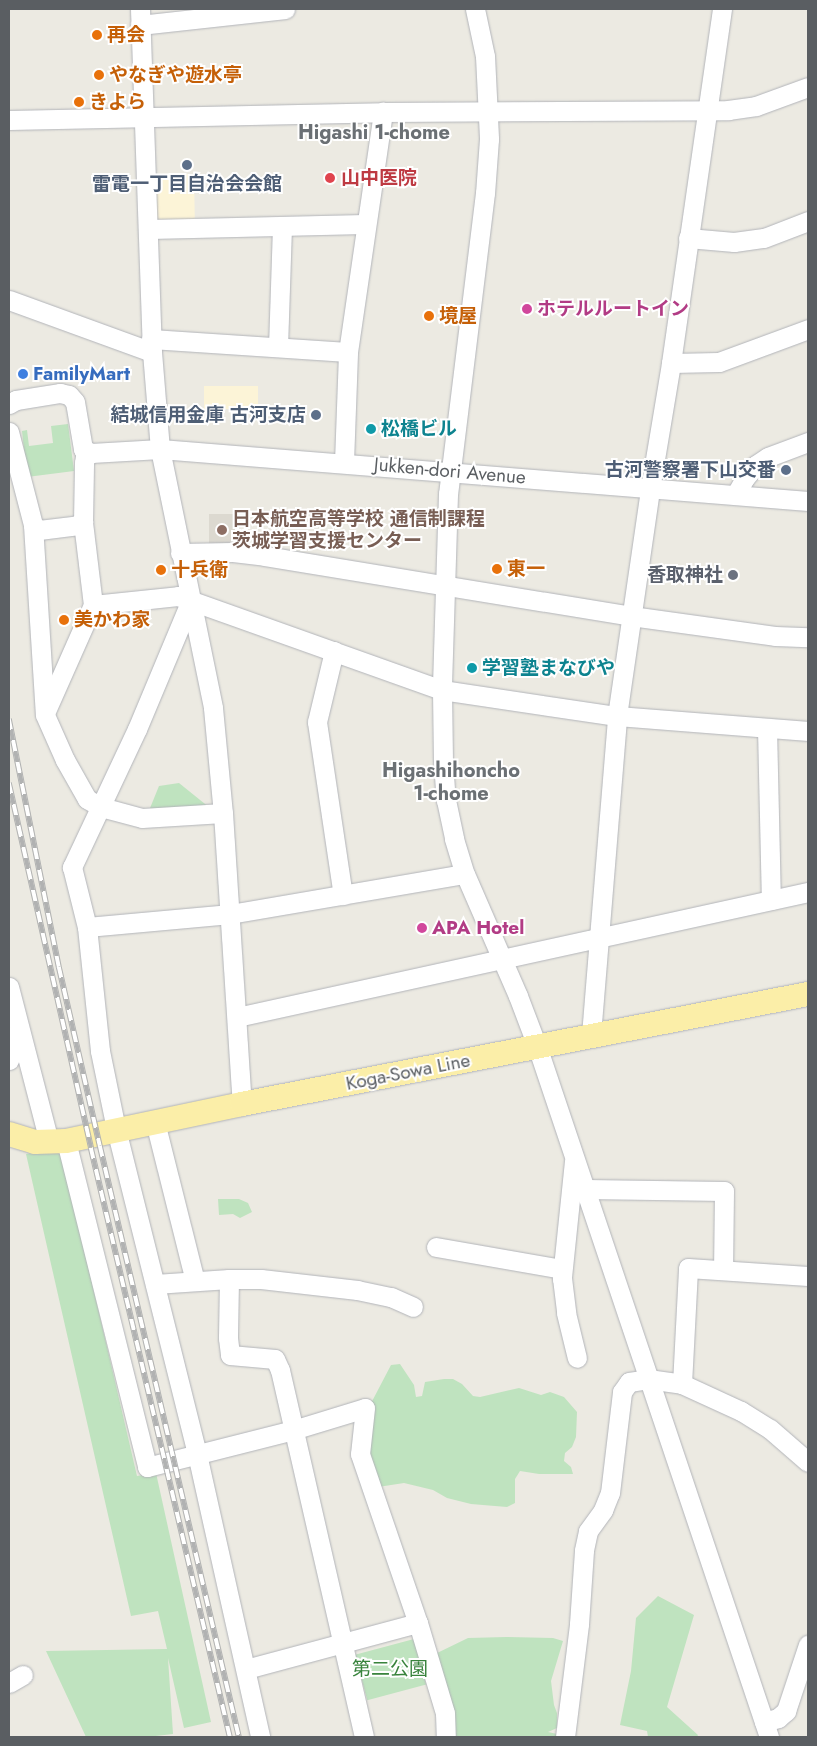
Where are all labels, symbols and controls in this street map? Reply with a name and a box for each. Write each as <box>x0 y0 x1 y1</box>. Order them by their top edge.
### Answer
place label: 再会 <box>107 24 145 46</box>
marker: 再会 <box>91 29 103 41</box>
place label: やなぎや遊水亭 <box>109 64 242 86</box>
marker: やなぎや遊水亭 <box>93 69 105 81</box>
place label: きよら <box>89 91 146 113</box>
marker: きよら <box>73 96 85 108</box>
district label: Higashi 1-chome <box>298 120 450 144</box>
marker: 雷電一丁目自治会会館 <box>181 159 193 171</box>
place label: 山中医院 <box>341 167 417 189</box>
marker: 山中医院 <box>323 171 337 185</box>
place label: 雷電一丁目自治会会館 <box>92 173 282 195</box>
place label: ホテルルートイン <box>537 298 689 320</box>
marker: ホテルルートイン <box>521 303 533 315</box>
place label: 境屋 <box>439 305 477 327</box>
marker: 境屋 <box>423 310 435 322</box>
place label: FamilyMart <box>33 363 130 385</box>
marker: FamilyMart <box>17 368 29 380</box>
place label: 結城信用金庫 古河支店 <box>110 404 306 426</box>
marker: 結城信用金庫 古河支店 <box>310 409 322 421</box>
place label: 松橋ビル <box>381 418 457 440</box>
marker: 松橋ビル <box>365 423 377 435</box>
street label: Jukken-dori Avenue <box>373 453 527 489</box>
place label: 古河警察署下山交番 <box>605 459 776 481</box>
marker: 古河警察署下山交番 <box>780 464 792 476</box>
place label: 日本航空高等学校 通信制課程 茨城学習支援センター <box>232 508 485 552</box>
marker: 日本航空高等学校 通信制課程 茨城学習支援センター <box>216 524 228 536</box>
place label: 東一 <box>507 558 545 580</box>
place label: 十兵衛 <box>171 559 228 581</box>
marker: 東一 <box>491 563 503 575</box>
marker: 十兵衛 <box>155 564 167 576</box>
place label: 香取神社 <box>647 564 723 586</box>
marker: 香取神社 <box>727 569 739 581</box>
place label: 美かわ家 <box>74 609 150 631</box>
marker: 美かわ家 <box>58 614 70 626</box>
place label: 学習塾まなびや <box>482 657 615 679</box>
marker: 学習塾まなびや <box>466 662 478 674</box>
district label: Higashihoncho 1-chome <box>382 758 520 805</box>
place label: APA Hotel <box>432 917 524 939</box>
marker: APA Hotel <box>416 922 428 934</box>
street label: Koga-Sowa Line <box>344 1049 472 1095</box>
park label: 第二公園 <box>352 1658 428 1680</box>

